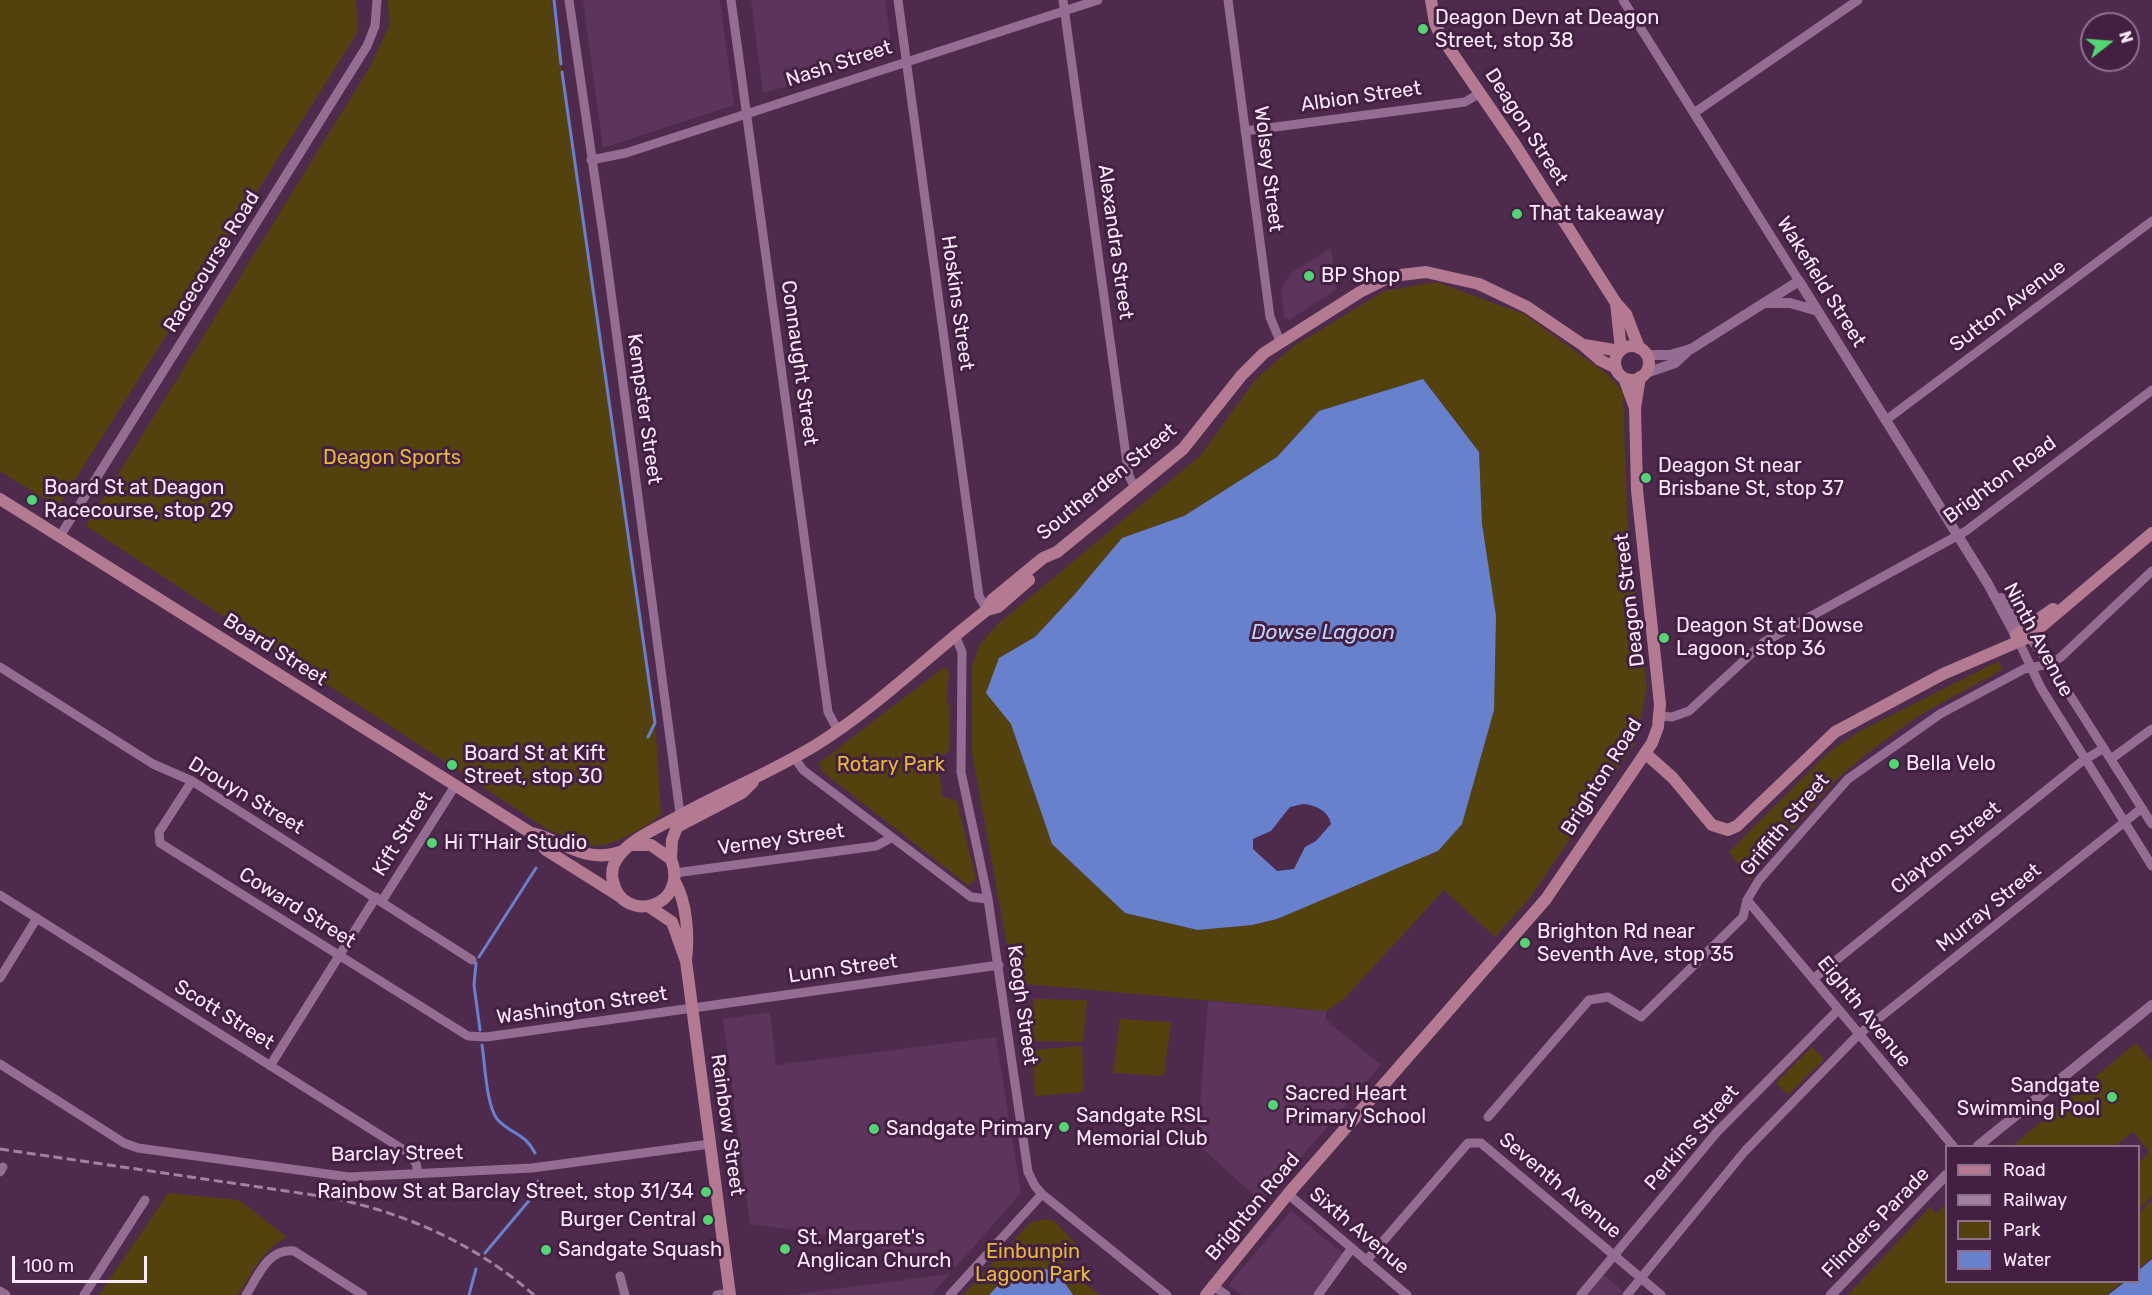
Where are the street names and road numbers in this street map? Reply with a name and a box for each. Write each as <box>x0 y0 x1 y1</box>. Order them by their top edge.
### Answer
street label: Nash Street <box>783 36 895 92</box>
street label: Deagon Street <box>1479 64 1573 190</box>
street label: Albion Street <box>1299 77 1423 117</box>
street label: Wolsey Street <box>1248 105 1288 233</box>
street label: Alexandra Street <box>1092 163 1138 321</box>
street label: Racecourse Road <box>159 187 265 337</box>
street label: Wakefield Street <box>1771 212 1871 352</box>
street label: Hoskins Street <box>936 234 978 372</box>
street label: Sutton Avenue <box>1945 255 2071 357</box>
street label: Connaught Street <box>776 279 822 447</box>
street label: Kempster Street <box>622 332 666 486</box>
street label: Southerden Street <box>1032 418 1182 546</box>
street label: Brighton Road <box>1939 431 2061 529</box>
street label: Deagon Street <box>1610 532 1650 668</box>
street label: Ninth Avenue <box>1998 579 2078 701</box>
street label: Board Street <box>219 609 331 691</box>
street label: Brighton Road <box>1556 714 1648 840</box>
street label: Drouyn Street <box>184 752 308 840</box>
street label: Griffith Street <box>1735 769 1835 881</box>
street label: Kift Street <box>368 787 438 881</box>
street label: Clayton Street <box>1886 796 2006 900</box>
street label: Verney Street <box>716 819 846 861</box>
street label: Murray Street <box>1932 859 2046 957</box>
street label: Coward Street <box>234 863 360 953</box>
street label: Keogh Street <box>1002 943 1042 1067</box>
street label: Lunn Street <box>787 949 899 989</box>
street label: Eighth Avenue <box>1812 952 1916 1072</box>
street label: Scott Street <box>170 975 278 1055</box>
street label: Washington Street <box>495 982 669 1030</box>
street label: Rainbow Street <box>705 1053 749 1197</box>
street label: Perkins Street <box>1640 1080 1744 1196</box>
street label: Seventh Avenue <box>1494 1128 1626 1244</box>
street label: Barclay Street <box>331 1141 463 1167</box>
street label: Brighton Road <box>1201 1148 1305 1266</box>
street label: Flinders Parade <box>1817 1163 1935 1283</box>
street label: Sixth Avenue <box>1304 1182 1414 1280</box>

